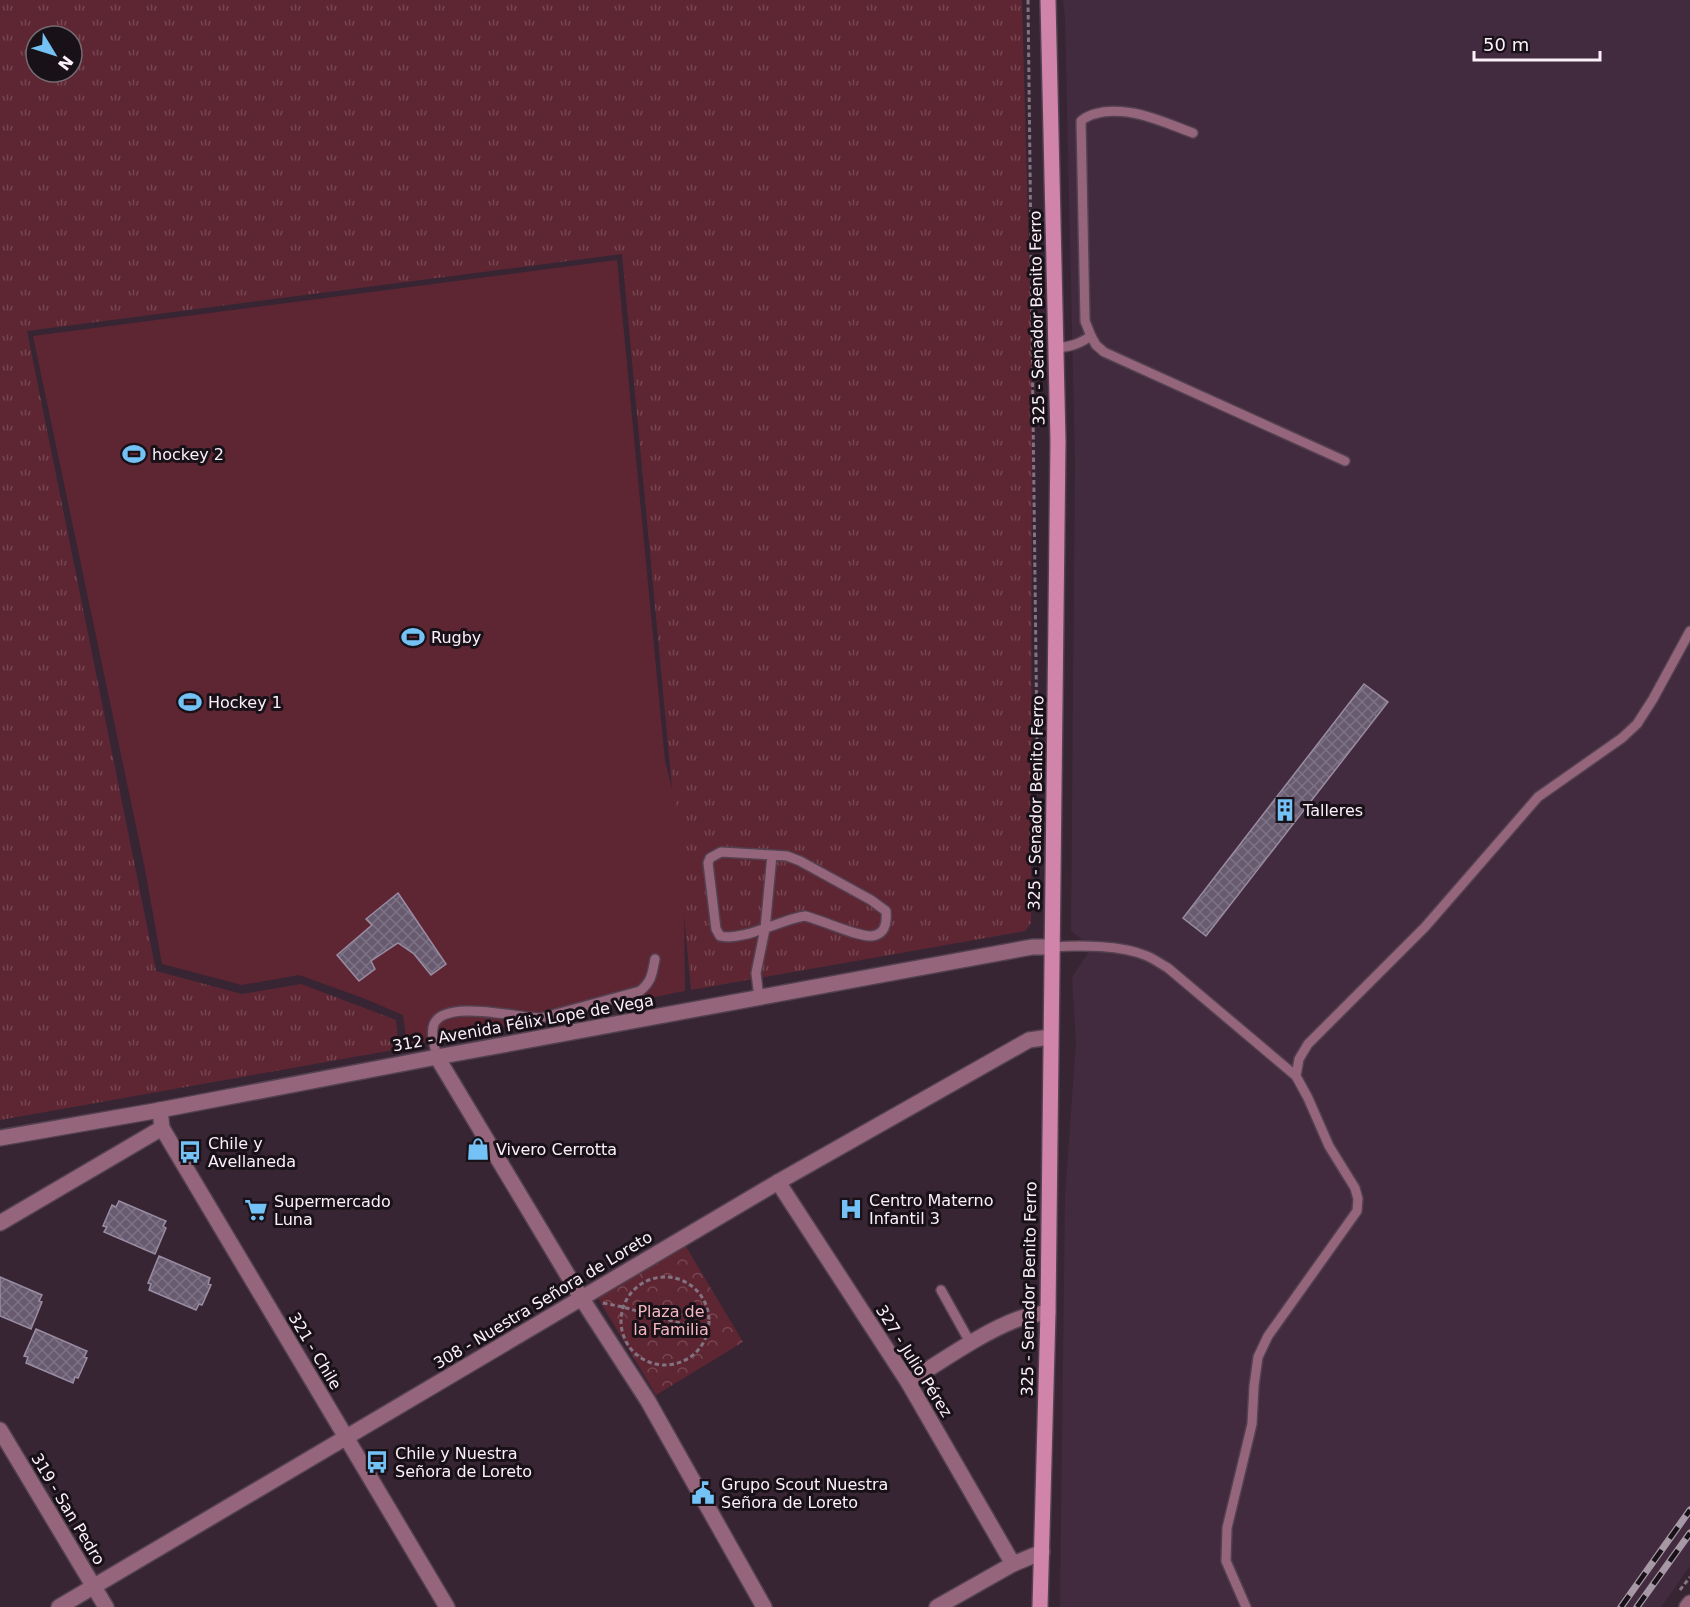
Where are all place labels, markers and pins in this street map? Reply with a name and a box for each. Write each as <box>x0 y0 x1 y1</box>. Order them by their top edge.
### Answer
sports icon: hockey 2 <box>121 441 147 467</box>
place label: hockey 2 <box>152 445 224 464</box>
sports icon: Rugby <box>400 624 426 650</box>
place label: Rugby <box>431 628 481 647</box>
sports icon: Hockey 1 <box>177 689 203 715</box>
place label: Hockey 1 <box>208 693 282 712</box>
building icon: Talleres <box>1272 797 1298 823</box>
place label: Talleres <box>1302 801 1363 820</box>
place label: Chile y Avellaneda <box>208 1134 296 1171</box>
shop icon: Vivero Cerrotta <box>465 1136 491 1162</box>
bus stop icon: Chile y Avellaneda <box>177 1139 203 1165</box>
place label: Vivero Cerrotta <box>496 1140 617 1159</box>
place label: Centro Materno Infantil 3 <box>869 1191 993 1228</box>
place label: Supermercado Luna <box>274 1192 391 1229</box>
hospital icon: Centro Materno Infantil 3 <box>838 1196 864 1222</box>
supermarket icon: Supermercado Luna <box>243 1197 269 1223</box>
place label: Chile y Nuestra Señora de Loreto <box>395 1444 532 1481</box>
bus stop icon: Chile y Nuestra Señora de Loreto <box>364 1449 390 1475</box>
place label: Grupo Scout Nuestra Señora de Loreto <box>721 1475 888 1512</box>
public building icon: Grupo Scout Nuestra Señora de Loreto <box>690 1480 716 1506</box>

